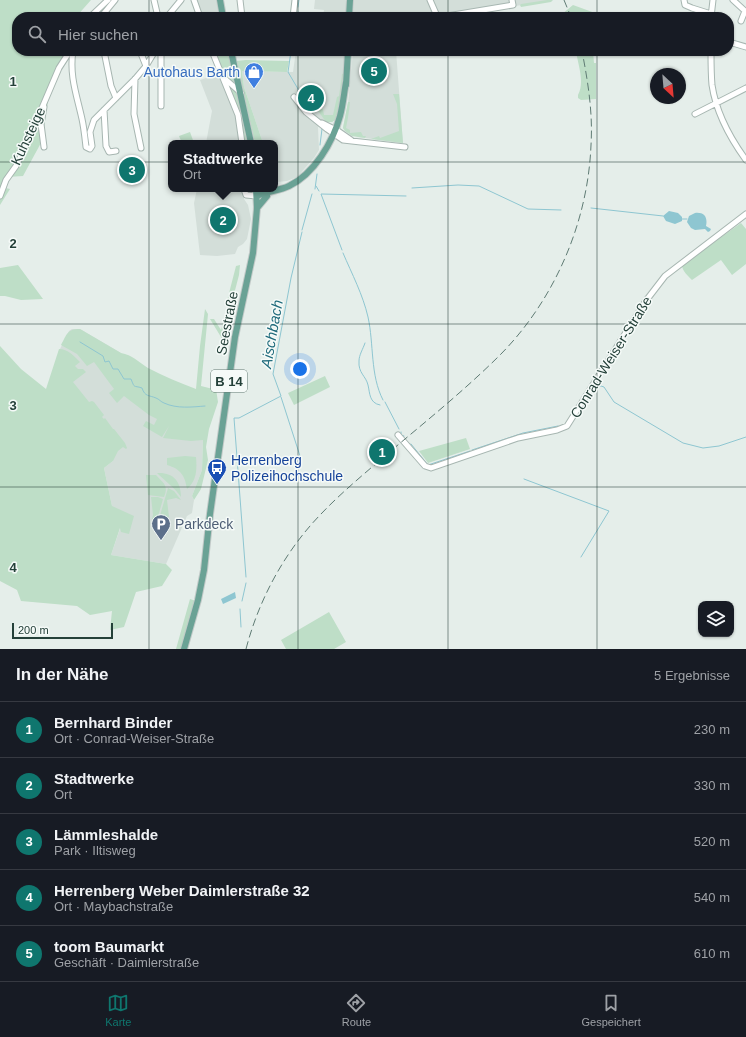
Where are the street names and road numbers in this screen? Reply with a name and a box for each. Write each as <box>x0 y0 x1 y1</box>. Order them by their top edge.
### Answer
street label: Kuhsteige <box>8 104 48 168</box>
street label: Seestraße <box>213 290 241 356</box>
street label: Conrad-Weiser-Straße <box>567 293 655 421</box>
road number: B 14 <box>211 370 247 392</box>

